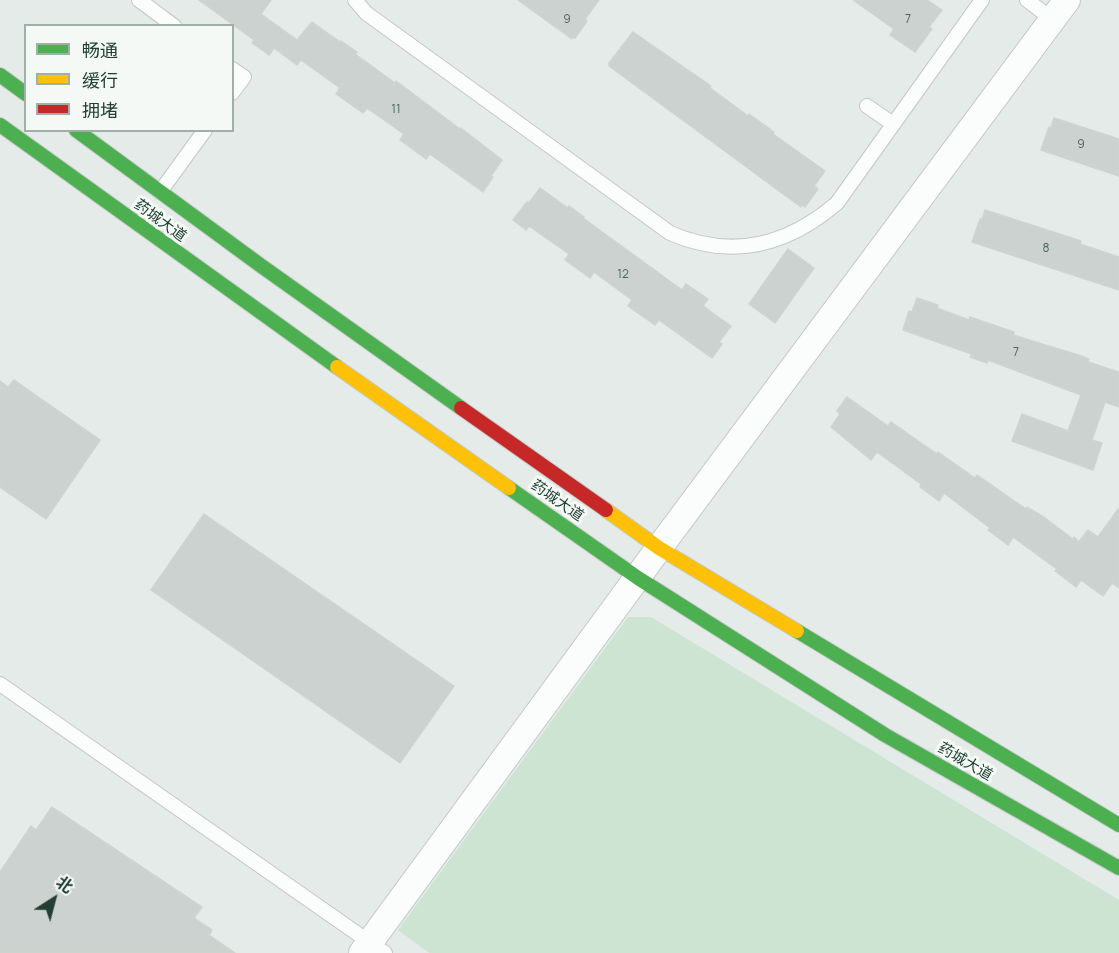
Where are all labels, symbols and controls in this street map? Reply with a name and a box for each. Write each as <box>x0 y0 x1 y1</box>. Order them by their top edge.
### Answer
house number: 9 <box>563 13 571 27</box>
house number: 7 <box>905 13 911 27</box>
legend <box>24 24 234 132</box>
text: 畅通 <box>82 38 118 62</box>
text: 缓行 <box>82 68 118 92</box>
text: 拥堵 <box>82 98 118 122</box>
house number: 11 <box>391 103 401 117</box>
house number: 9 <box>1077 138 1085 152</box>
street label: 药城大道 <box>130 196 190 246</box>
house number: 8 <box>1043 242 1049 256</box>
house number: 12 <box>617 268 629 282</box>
house number: 7 <box>1013 346 1019 360</box>
street label: 药城大道 <box>527 476 587 526</box>
street label: 药城大道 <box>935 739 995 785</box>
north arrow <box>24 869 84 929</box>
text: 北 <box>52 871 78 898</box>

